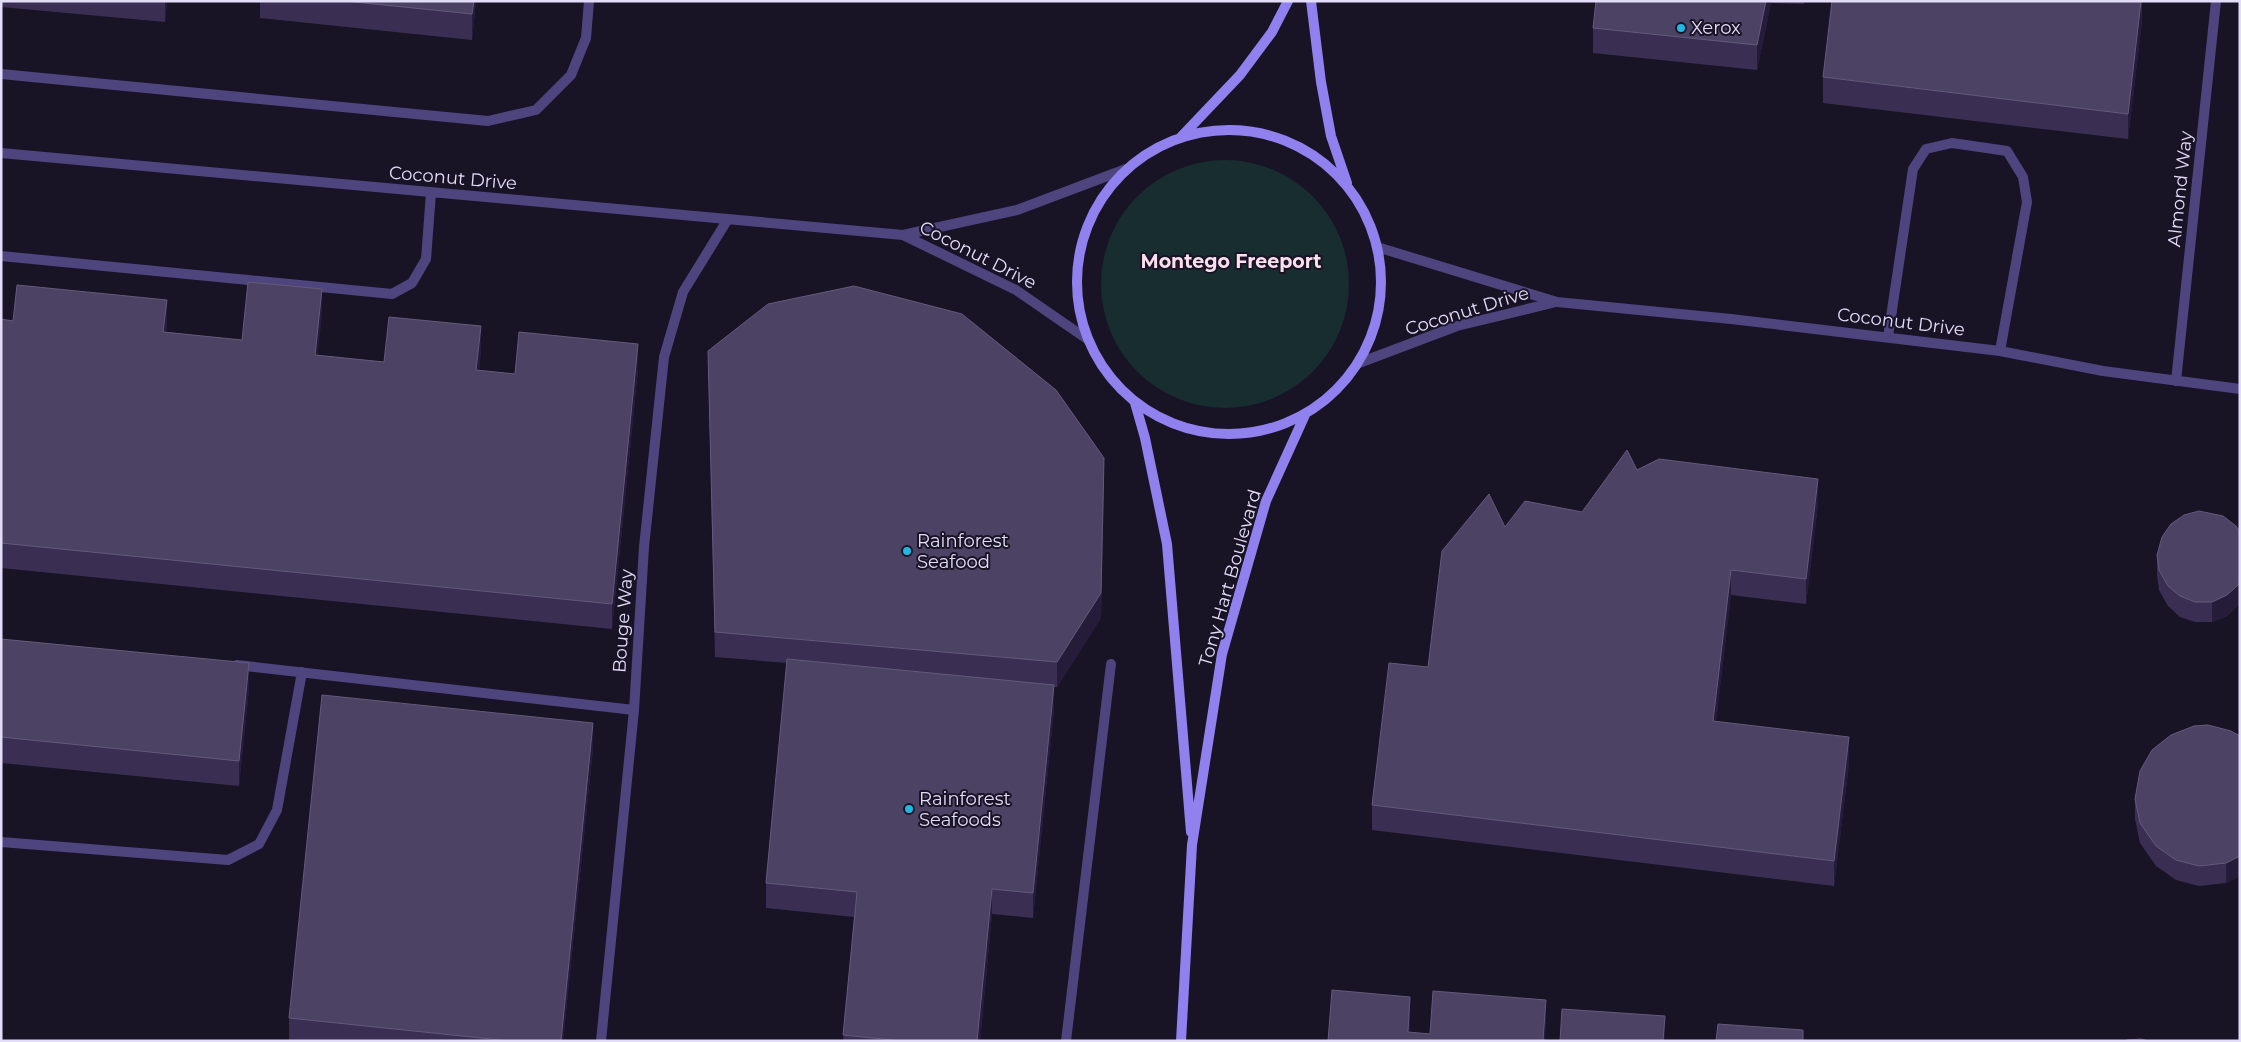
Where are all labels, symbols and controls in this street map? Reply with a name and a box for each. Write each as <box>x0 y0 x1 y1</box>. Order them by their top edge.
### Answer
place label: Xerox <box>1691 17 1741 39</box>
marker: Xerox <box>1675 22 1687 34</box>
street label: Almond Way <box>2163 130 2197 248</box>
street label: Coconut Drive <box>388 161 518 195</box>
street label: Coconut Drive <box>916 216 1040 294</box>
district label: Montego Freeport <box>1140 250 1322 273</box>
street label: Coconut Drive <box>1402 282 1532 340</box>
street label: Coconut Drive <box>1836 303 1966 341</box>
street label: Tony Hart Boulevard <box>1194 487 1266 669</box>
place label: Rainforest Seafood <box>917 530 1009 573</box>
marker: Rainforest Seafood <box>901 545 913 557</box>
street label: Bouge Way <box>608 568 638 674</box>
place label: Rainforest Seafoods <box>919 788 1011 831</box>
marker: Rainforest Seafoods <box>903 803 915 815</box>

